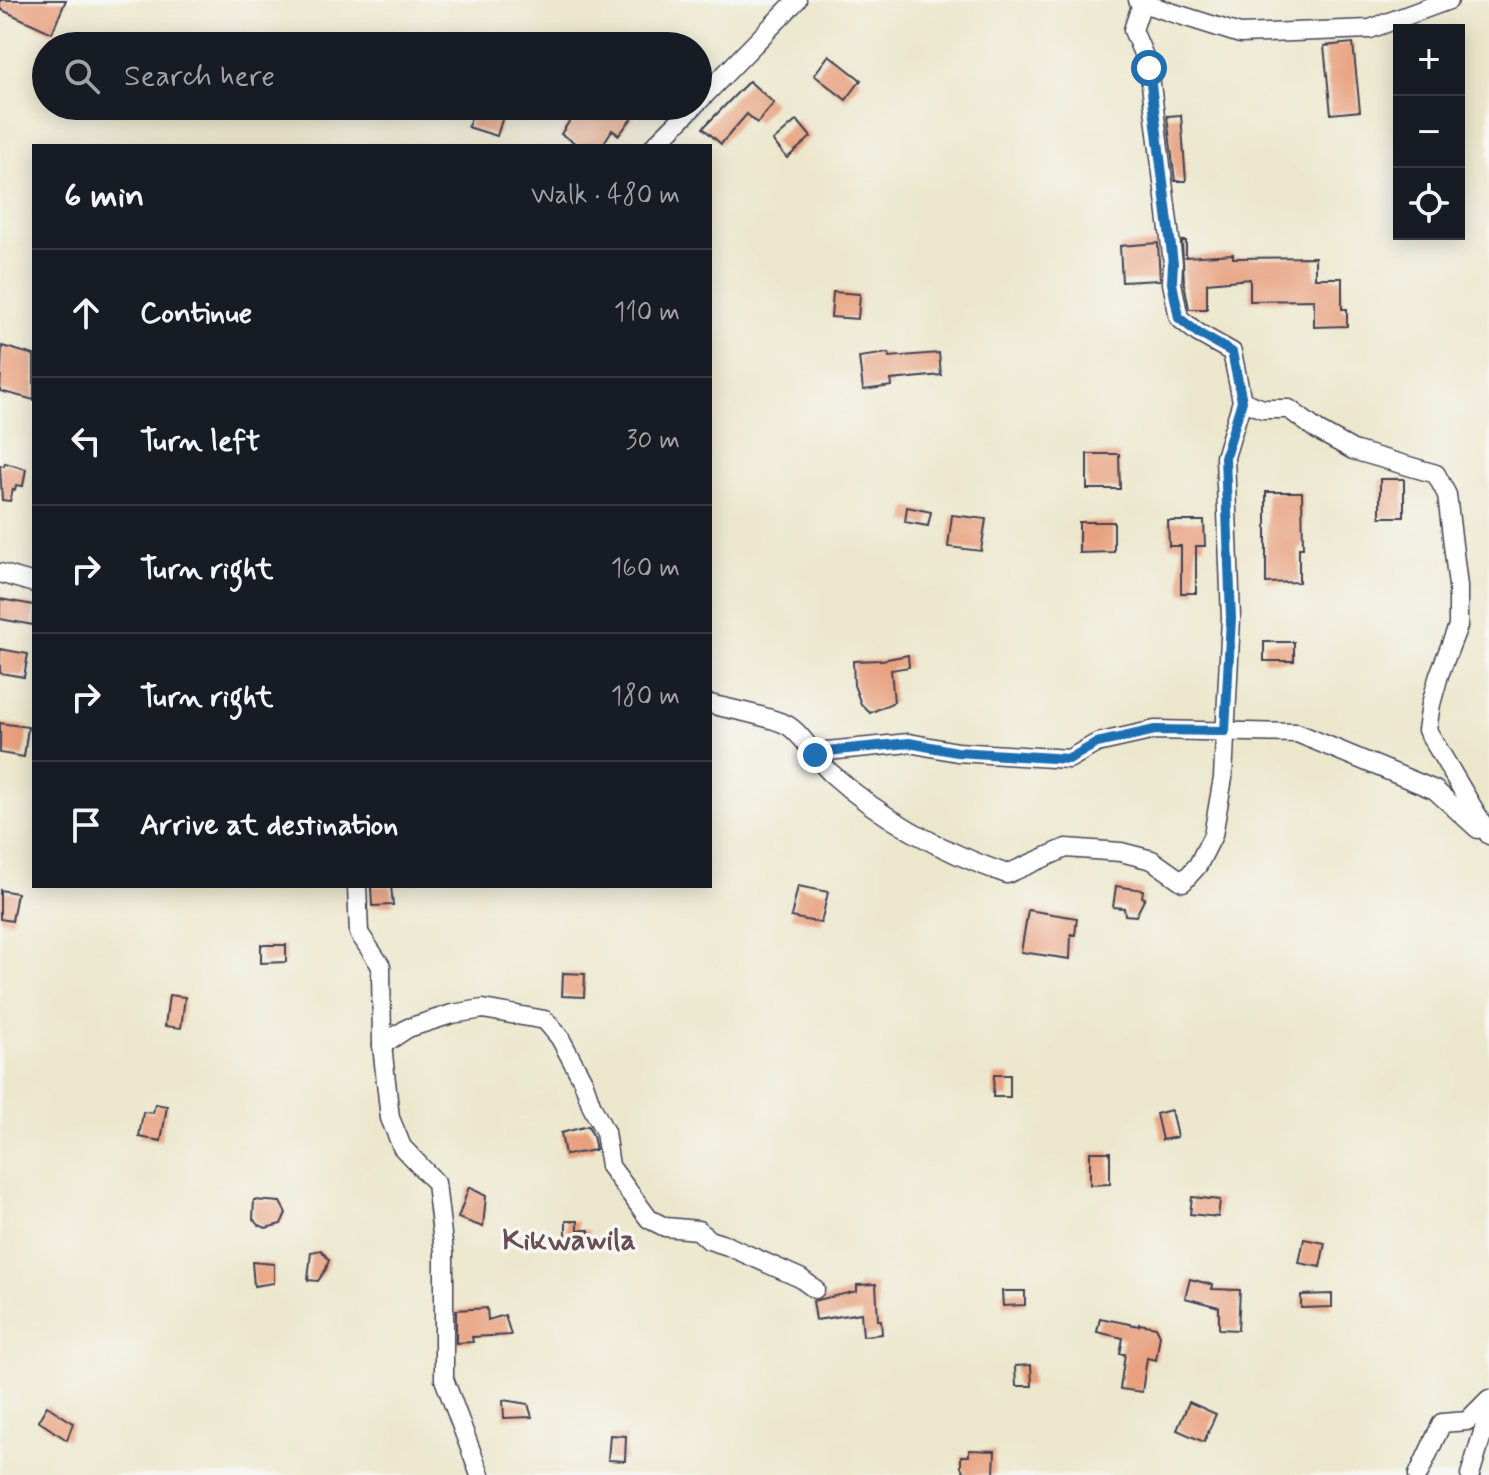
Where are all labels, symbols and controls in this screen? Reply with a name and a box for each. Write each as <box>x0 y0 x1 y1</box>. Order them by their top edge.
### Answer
map controls <box>1393 24 1465 240</box>
button: + <box>1393 24 1465 96</box>
search box <box>32 32 712 120</box>
route start <box>1131 50 1167 86</box>
icon: search <box>60 54 104 98</box>
text: Search here <box>124 57 275 96</box>
button: − <box>1393 96 1465 168</box>
button: locate <box>1393 168 1465 240</box>
text: 6 min <box>64 174 144 219</box>
text: Walk · 480 m <box>531 179 680 213</box>
icon: ahead <box>64 291 108 335</box>
text: Continue <box>140 294 252 333</box>
text: 110 m <box>614 296 680 330</box>
icon: left <box>64 419 108 463</box>
text: Turn left <box>140 422 260 461</box>
text: 30 m <box>626 424 680 458</box>
icon: right <box>64 547 108 591</box>
text: Turn right <box>140 550 273 589</box>
text: 160 m <box>611 552 680 586</box>
icon: right <box>64 675 108 719</box>
text: Turn right <box>140 678 273 717</box>
text: 180 m <box>611 680 680 714</box>
route end <box>797 737 833 773</box>
icon: arrive <box>64 803 108 847</box>
text: Arrive at destination <box>140 806 398 845</box>
district label: Kikwawila <box>502 1221 636 1260</box>

